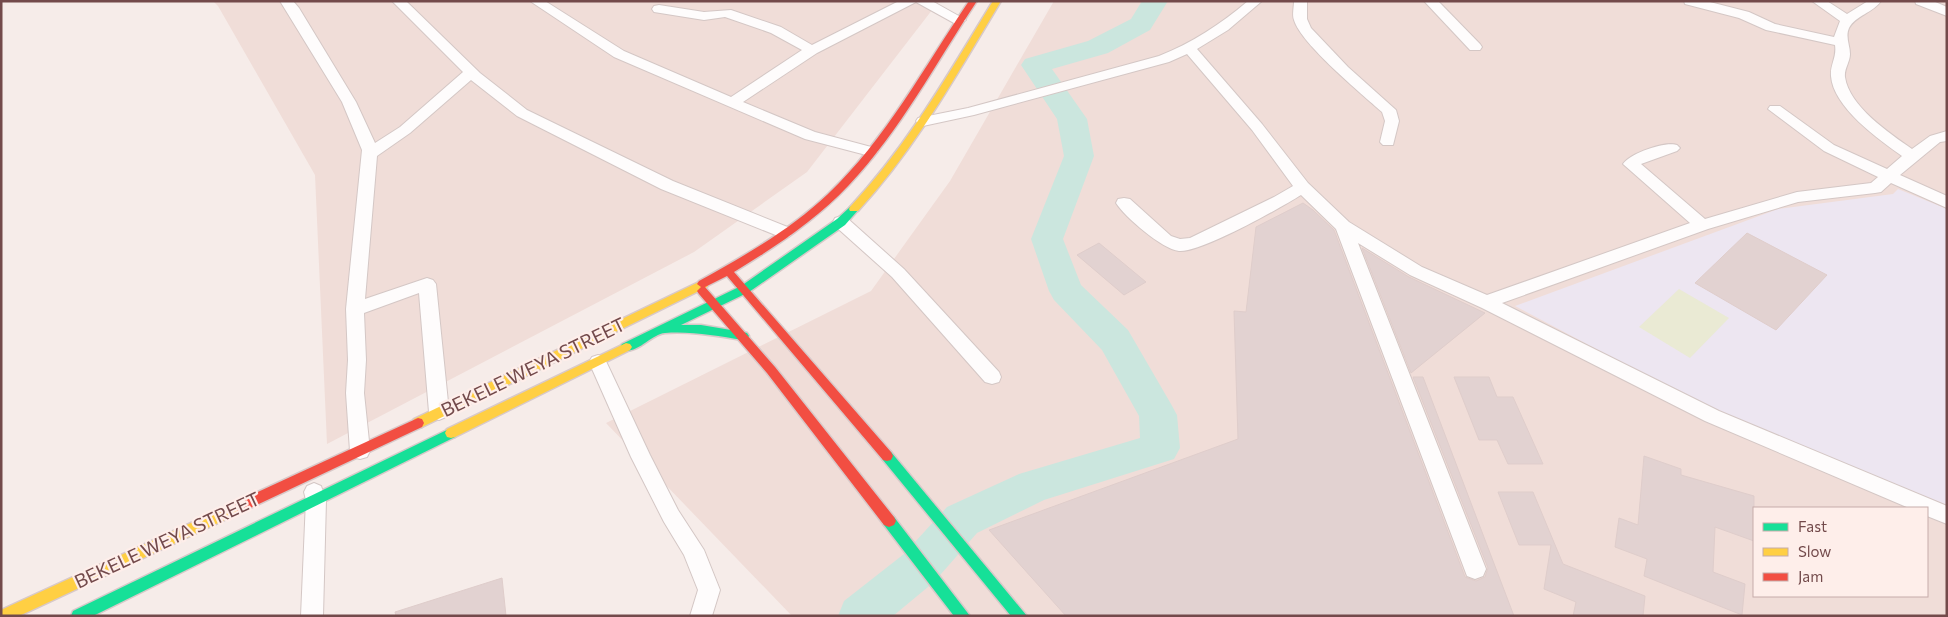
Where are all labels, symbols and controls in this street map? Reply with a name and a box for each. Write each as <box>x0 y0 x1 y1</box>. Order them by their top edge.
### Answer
street label: BEKELE WEYA STREET <box>437 312 629 421</box>
street label: BEKELE WEYA STREET <box>70 486 263 593</box>
legend <box>1753 507 1928 597</box>
text: Fast <box>1798 517 1827 535</box>
text: Slow <box>1798 542 1831 560</box>
text: Jam <box>1798 567 1823 585</box>

